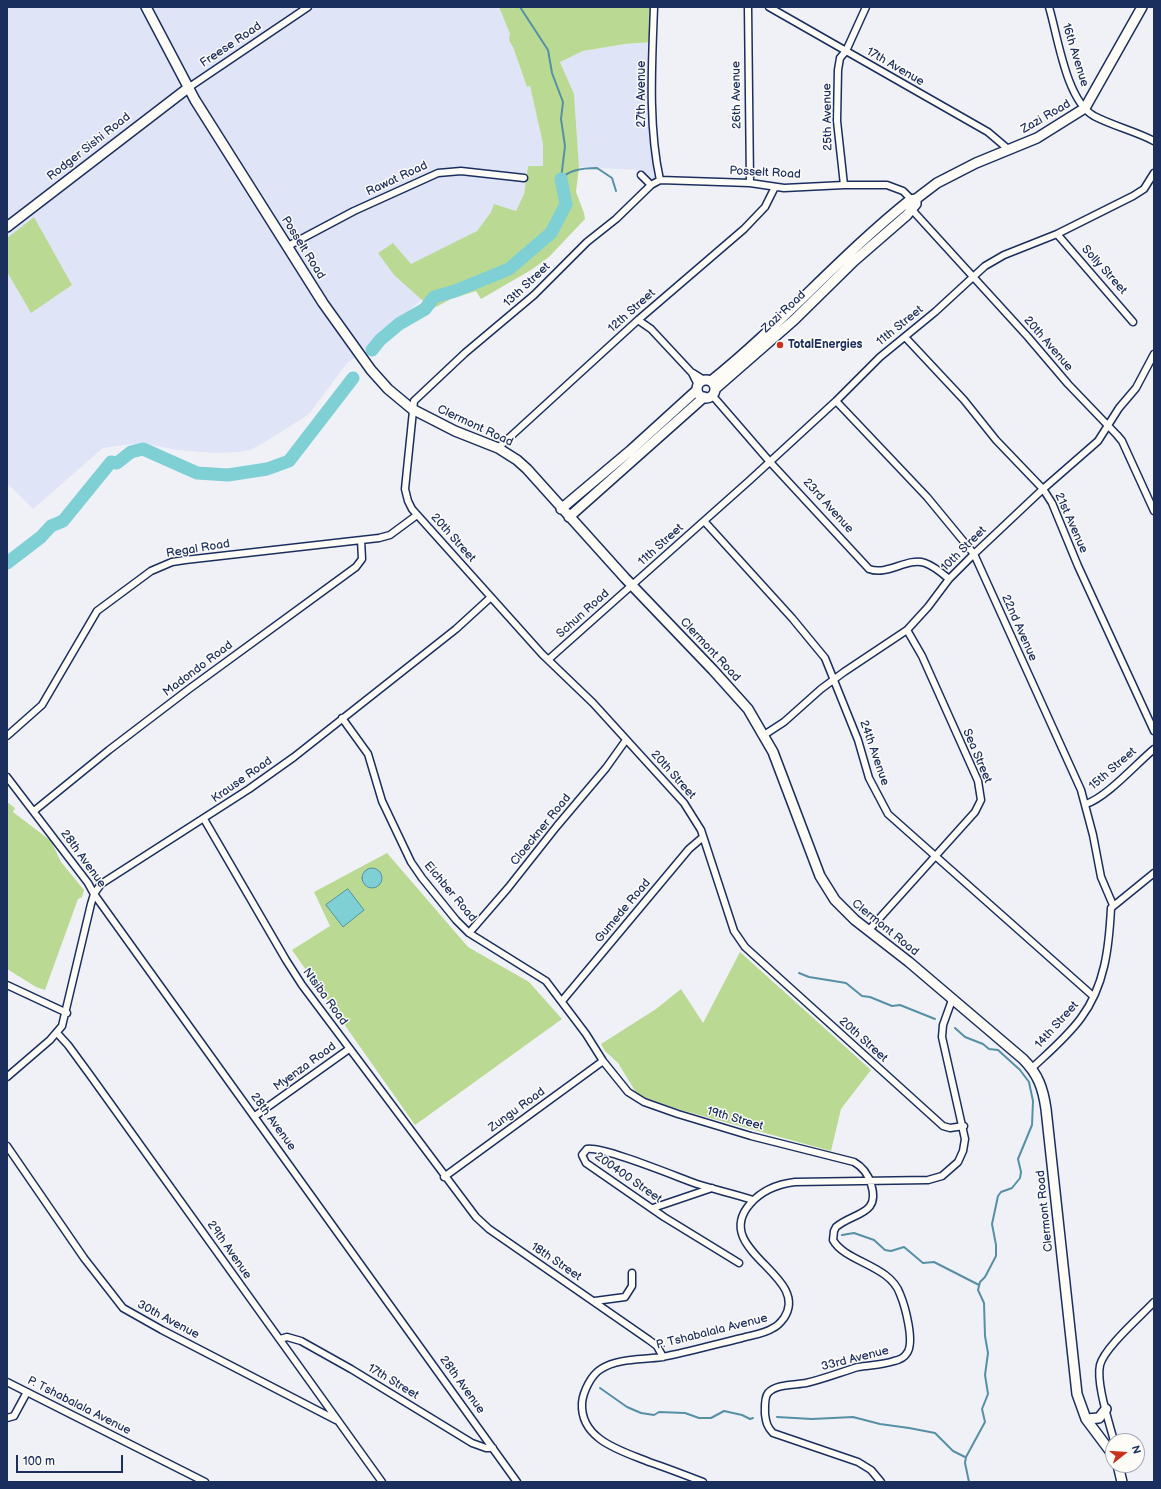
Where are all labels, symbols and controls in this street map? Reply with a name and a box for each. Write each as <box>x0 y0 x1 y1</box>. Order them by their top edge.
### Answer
street label: Freese Road <box>198 19 264 71</box>
street label: 16th Avenue <box>1058 21 1092 89</box>
street label: 17th Avenue <box>864 45 926 89</box>
street label: 27th Avenue <box>635 61 649 127</box>
street label: 26th Avenue <box>729 61 745 129</box>
street label: 25th Avenue <box>820 83 836 151</box>
street label: Zazi Road <box>1019 97 1073 137</box>
street label: Rodger Sishi Road <box>45 110 133 184</box>
street label: Rawat Road <box>364 159 430 199</box>
street label: Posselt Road <box>729 164 801 182</box>
street label: Posselt Road <box>278 214 328 282</box>
street label: Solly Street <box>1078 243 1130 297</box>
street label: 13th Street <box>501 260 553 310</box>
street label: 12th Street <box>606 286 658 336</box>
street label: Zazi Road <box>759 288 809 336</box>
street label: 11th Street <box>874 303 926 349</box>
street label: 20th Avenue <box>1020 314 1076 374</box>
place label: TotalEnergies <box>788 338 863 352</box>
marker: TotalEnergies <box>775 340 785 350</box>
street label: Clermont Road <box>435 402 515 450</box>
street label: 23rd Avenue <box>800 476 856 536</box>
street label: 21st Avenue <box>1051 491 1091 555</box>
street label: 20th Street <box>427 511 479 565</box>
street label: 11th Street <box>635 521 687 569</box>
street label: 10th Street <box>938 523 990 575</box>
street label: Regal Road <box>165 537 231 561</box>
street label: Schun Road <box>554 587 612 641</box>
street label: 22nd Avenue <box>998 592 1040 664</box>
street label: Clermont Road <box>677 615 743 685</box>
street label: Madondo Road <box>160 638 236 700</box>
street label: 24th Avenue <box>856 718 892 788</box>
street label: Sea Street <box>959 727 995 785</box>
street label: 15th Street <box>1086 745 1140 793</box>
street label: 20th Street <box>647 748 699 802</box>
street label: Krause Road <box>209 754 275 806</box>
street label: Cloeckner Road <box>508 791 574 869</box>
street label: 28th Avenue <box>57 827 109 891</box>
street label: Eichber Road <box>421 859 479 925</box>
street label: Gumede Road <box>592 876 654 946</box>
street label: Clermont Road <box>849 897 921 959</box>
street label: Ntsiba Road <box>299 966 351 1028</box>
street label: 14th Street <box>1032 998 1082 1052</box>
street label: 20th Street <box>836 1014 890 1066</box>
street label: Myenza Road <box>271 1040 339 1094</box>
street label: Zungu Road <box>486 1085 548 1135</box>
street label: 28th Avenue <box>247 1090 299 1154</box>
street label: 19th Street <box>705 1104 765 1134</box>
street label: 200400 Street <box>592 1149 664 1207</box>
street label: Clermont Road <box>1034 1169 1056 1253</box>
street label: 29th Avenue <box>204 1218 254 1282</box>
street label: 18th Street <box>528 1240 584 1284</box>
street label: 30th Avenue <box>134 1298 202 1342</box>
street label: P. Tshabalala Avenue <box>655 1311 769 1353</box>
street label: 33rd Avenue <box>820 1344 890 1374</box>
street label: 28th Avenue <box>436 1353 488 1417</box>
street label: 17th Street <box>365 1361 421 1403</box>
street label: P. Tshabalala Avenue <box>25 1374 133 1438</box>
north arrow <box>1105 1433 1145 1473</box>
text: N <box>1129 1444 1143 1455</box>
scale bar <box>18 1447 125 1473</box>
text: 100 m <box>23 1454 55 1469</box>

